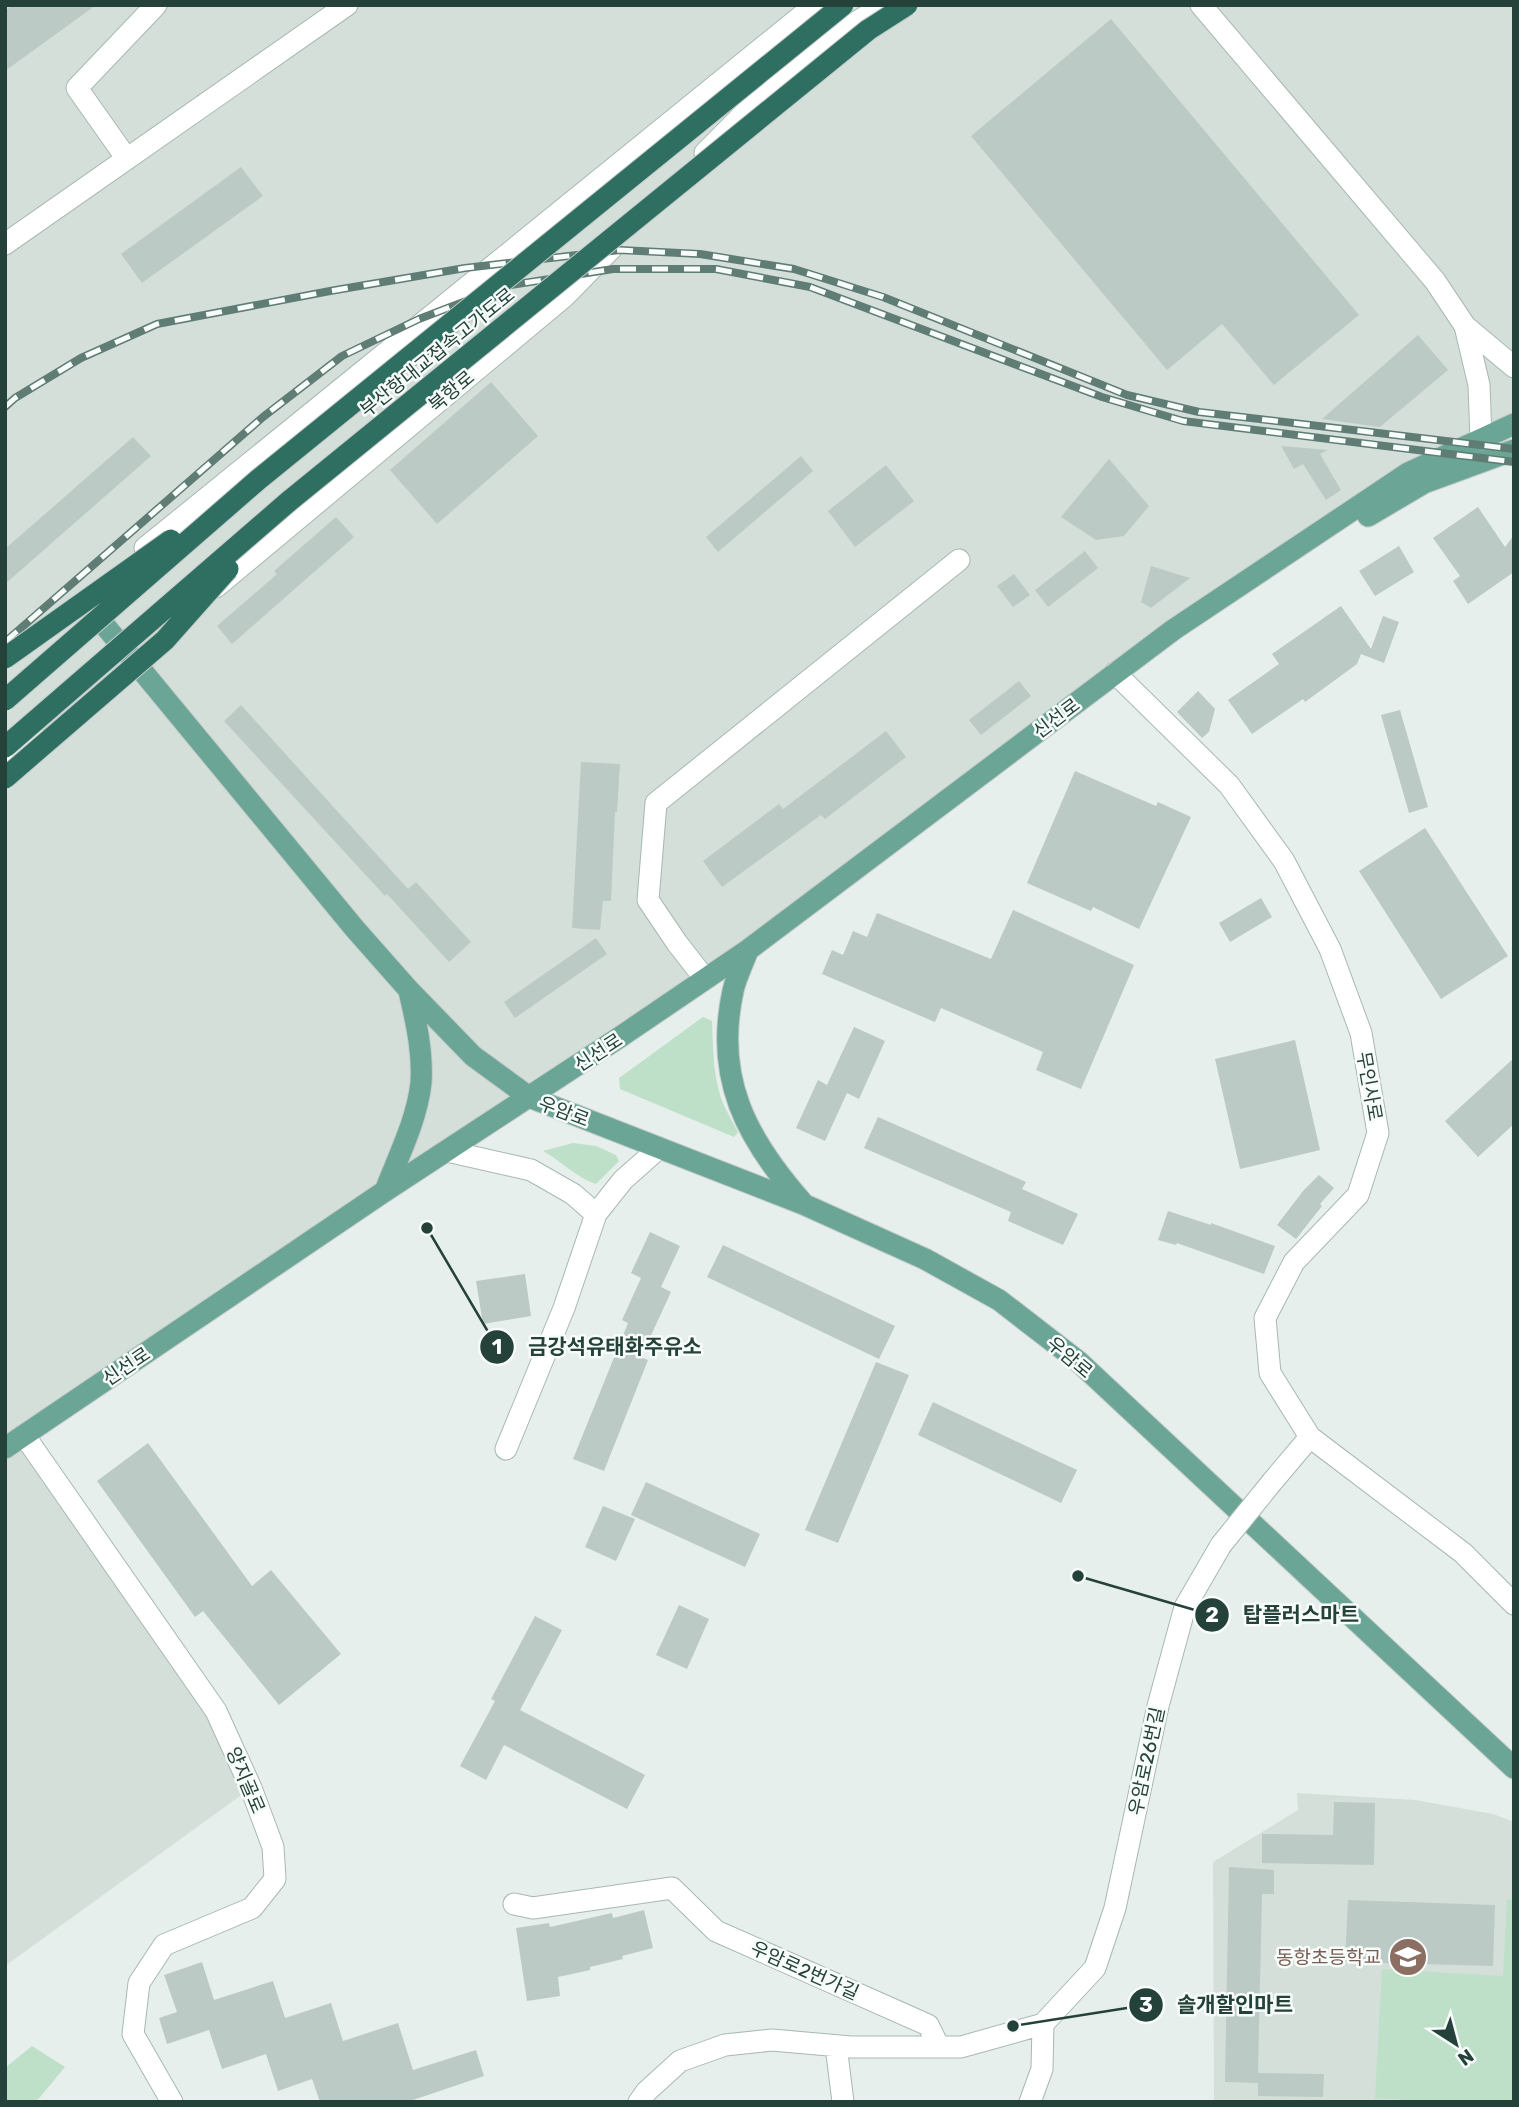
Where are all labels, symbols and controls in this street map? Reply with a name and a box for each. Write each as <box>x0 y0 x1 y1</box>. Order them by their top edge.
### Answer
street label: 부산항대교접속고가도로 <box>355 283 519 422</box>
street label: 북항로 <box>424 366 479 417</box>
street label: 신선로 <box>1028 693 1084 743</box>
street label: 신선로 <box>570 1028 627 1076</box>
street label: 무인사로 <box>1352 1050 1387 1123</box>
street label: 우암로 <box>535 1091 592 1132</box>
callout: 금강석유태화주유소 <box>479 1326 716 1368</box>
street label: 우암로 <box>1042 1332 1097 1383</box>
text: 1 <box>492 1334 502 1359</box>
text: 금강석유태화주유소 <box>528 1334 702 1359</box>
street label: 신선로 <box>98 1342 154 1391</box>
callout: 탑플러스마트 <box>1194 1594 1373 1636</box>
text: 2 <box>1205 1602 1219 1627</box>
text: 탑플러스마트 <box>1243 1602 1359 1627</box>
street label: 우암로26번길 <box>1124 1705 1169 1817</box>
street label: 양지골로 <box>221 1744 270 1817</box>
street label: 우암로2번가길 <box>747 1936 862 2005</box>
school or university icon: 동항초등학교 <box>1387 1936 1429 1978</box>
place label: 동항초등학교 <box>1276 1946 1381 1969</box>
callout: 솔개할인마트 <box>1128 1984 1307 2026</box>
text: 3 <box>1139 1992 1153 2017</box>
text: 솔개할인마트 <box>1177 1992 1293 2017</box>
north arrow <box>1421 2009 1491 2079</box>
text: N <box>1453 2044 1478 2071</box>

